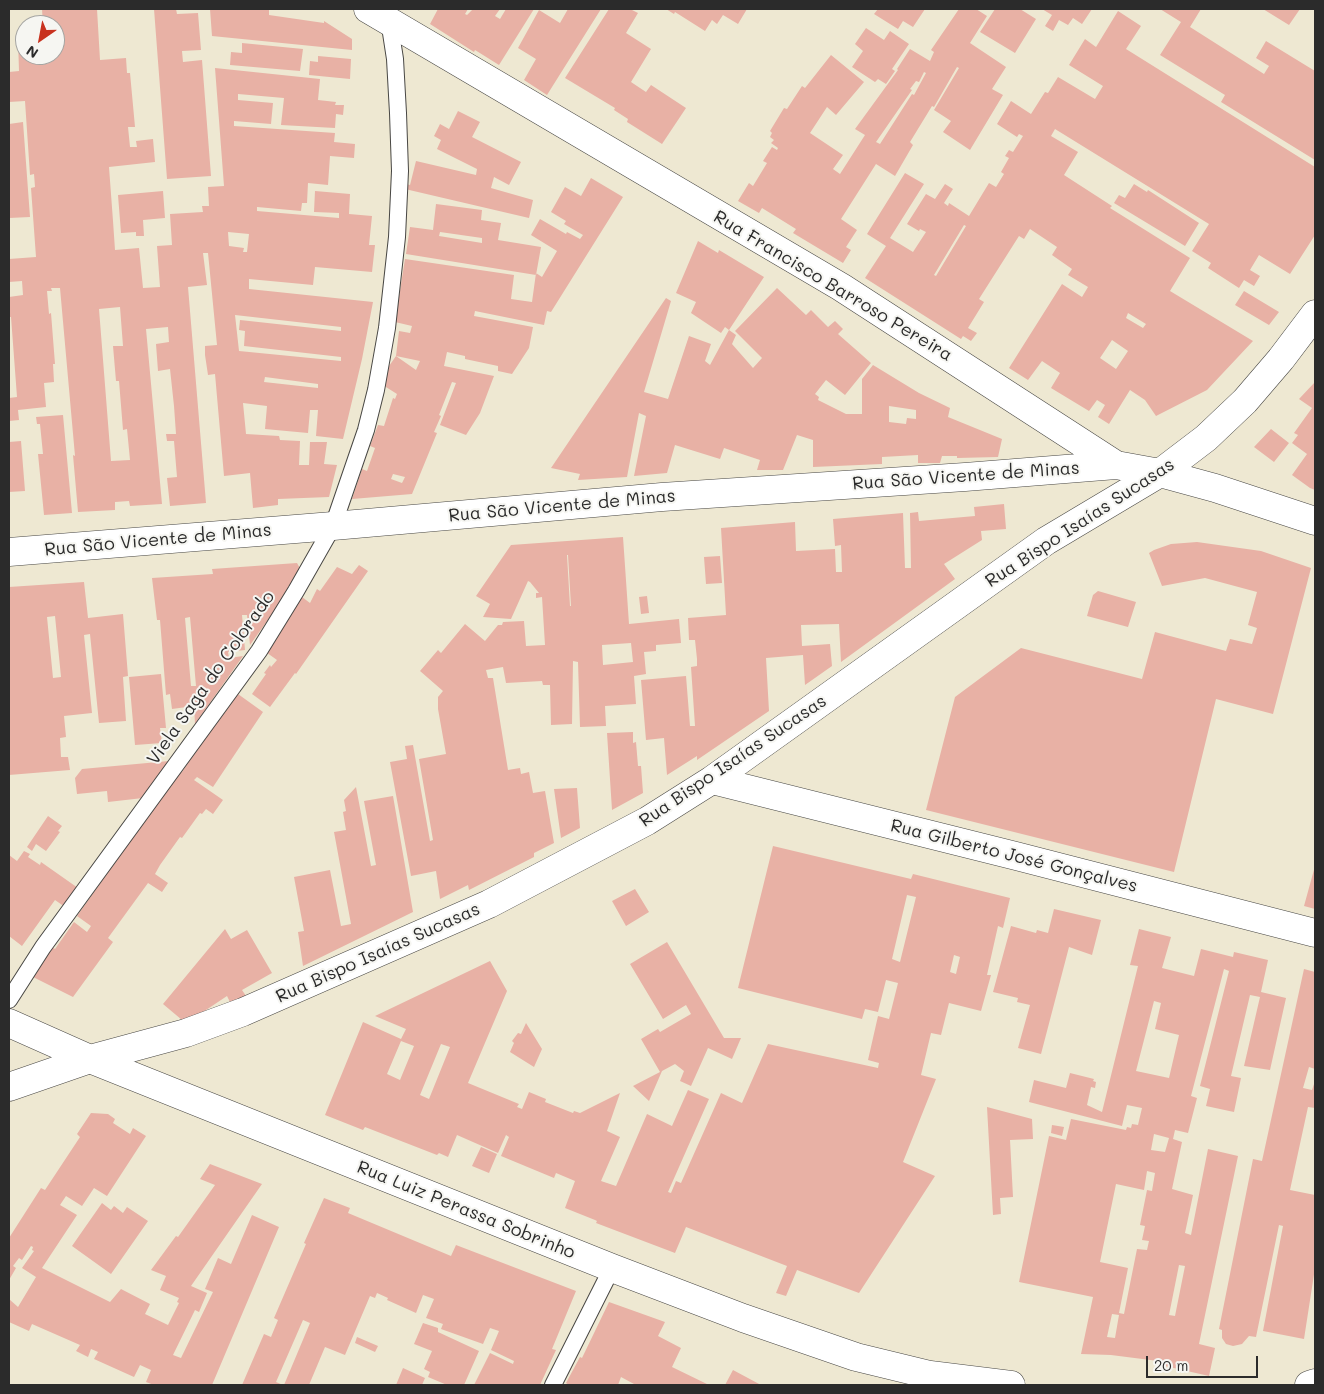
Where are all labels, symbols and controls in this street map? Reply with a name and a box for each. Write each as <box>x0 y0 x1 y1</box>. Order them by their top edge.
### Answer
north arrow <box>15 15 65 65</box>
text: N <box>22 41 42 63</box>
street label: Rua Francisco Barroso Pereira <box>710 206 956 366</box>
street label: Rua Bispo Isaías Sucasas <box>981 454 1179 592</box>
street label: Rua São Vicente de Minas <box>852 457 1080 495</box>
street label: Rua São Vicente de Minas <box>448 485 676 527</box>
street label: Rua São Vicente de Minas <box>44 519 272 561</box>
street label: Viela Saga do Colorado <box>143 587 279 769</box>
street label: Rua Bispo Isaías Sucasas <box>635 690 831 832</box>
street label: Rua Gilberto José Gonçalves <box>888 815 1140 897</box>
street label: Rua Bispo Isaías Sucasas <box>273 898 483 1008</box>
street label: Rua Luiz Perassa Sobrinho <box>354 1156 578 1264</box>
scale bar <box>1149 1346 1262 1378</box>
text: 20 m <box>1154 1355 1188 1375</box>

